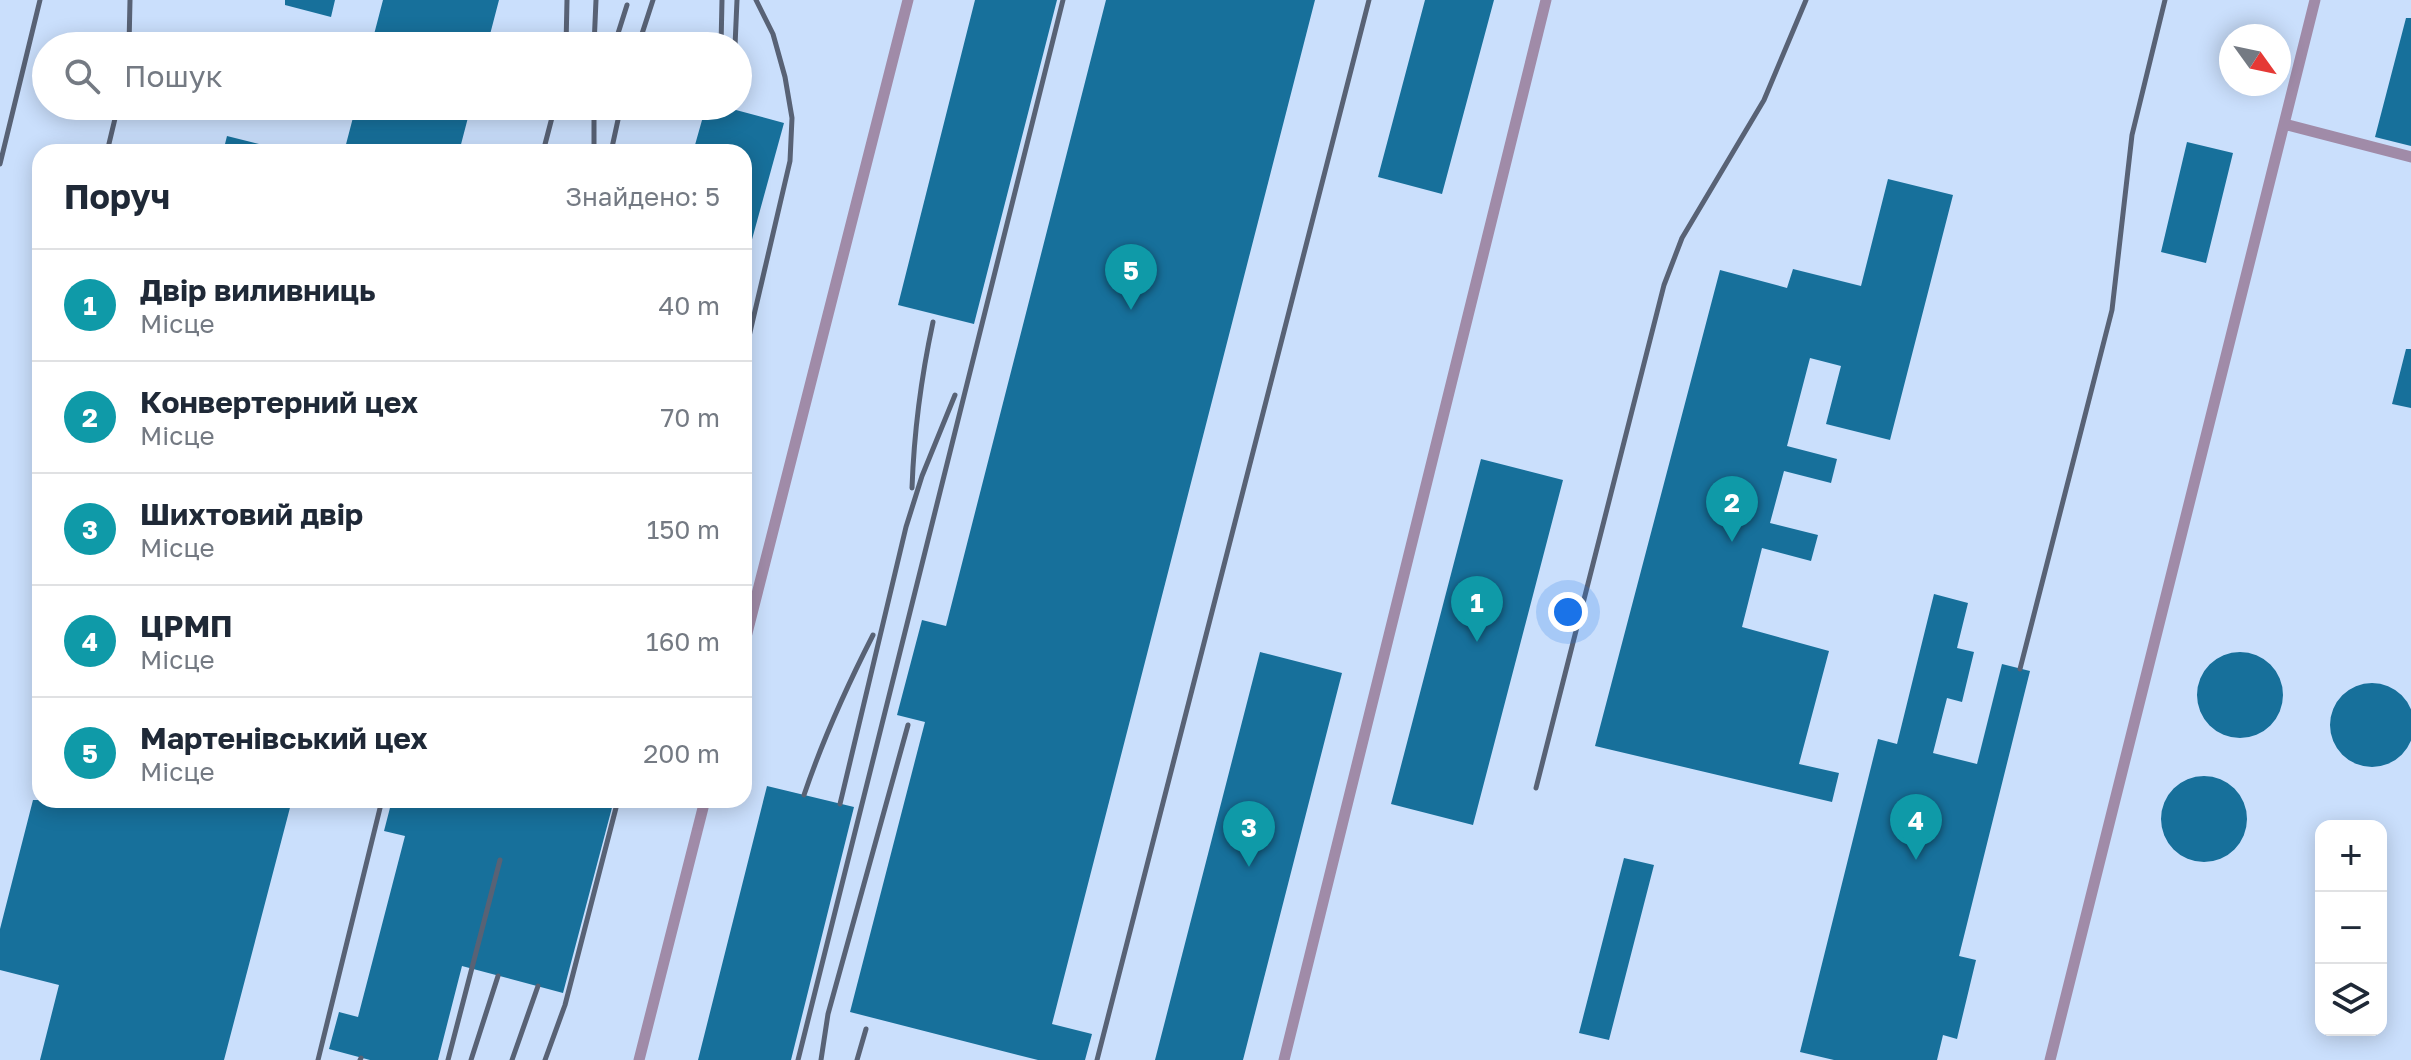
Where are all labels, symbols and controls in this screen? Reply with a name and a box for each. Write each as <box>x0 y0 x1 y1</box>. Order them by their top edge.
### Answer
north arrow <box>2219 24 2291 96</box>
search box <box>32 32 752 120</box>
icon: search <box>60 54 104 98</box>
text: Пошук <box>124 58 223 94</box>
text: Поруч <box>64 176 170 216</box>
text: Знайдено: 5 <box>565 181 720 212</box>
pin: 5 <box>1105 244 1157 310</box>
text: Двір виливниць <box>140 272 375 308</box>
text: 1 <box>83 290 97 321</box>
text: 40 m <box>659 290 720 321</box>
text: Місце <box>140 308 215 339</box>
text: Конвертерний цех <box>140 384 418 420</box>
text: 2 <box>82 402 98 433</box>
text: 70 m <box>661 402 720 433</box>
text: Місце <box>140 420 215 451</box>
pin: 2 <box>1706 476 1758 542</box>
text: Шихтовий двір <box>140 496 363 532</box>
text: 3 <box>82 514 98 545</box>
text: 150 m <box>647 514 720 545</box>
text: Місце <box>140 532 215 563</box>
pin: 1 <box>1451 576 1503 642</box>
your location <box>1548 592 1588 632</box>
text: ЦРМП <box>140 608 233 644</box>
text: 4 <box>82 626 98 657</box>
text: 160 m <box>646 626 720 657</box>
text: Місце <box>140 644 215 675</box>
text: Мартенівський цех <box>140 720 428 756</box>
text: 5 <box>82 738 98 769</box>
text: 200 m <box>643 738 720 769</box>
text: Місце <box>140 756 215 787</box>
pin: 4 <box>1890 794 1942 860</box>
pin: 3 <box>1223 801 1275 867</box>
map controls <box>2315 820 2387 1036</box>
button: + <box>2315 820 2387 892</box>
button: − <box>2315 892 2387 964</box>
button: layers <box>2315 964 2387 1036</box>

